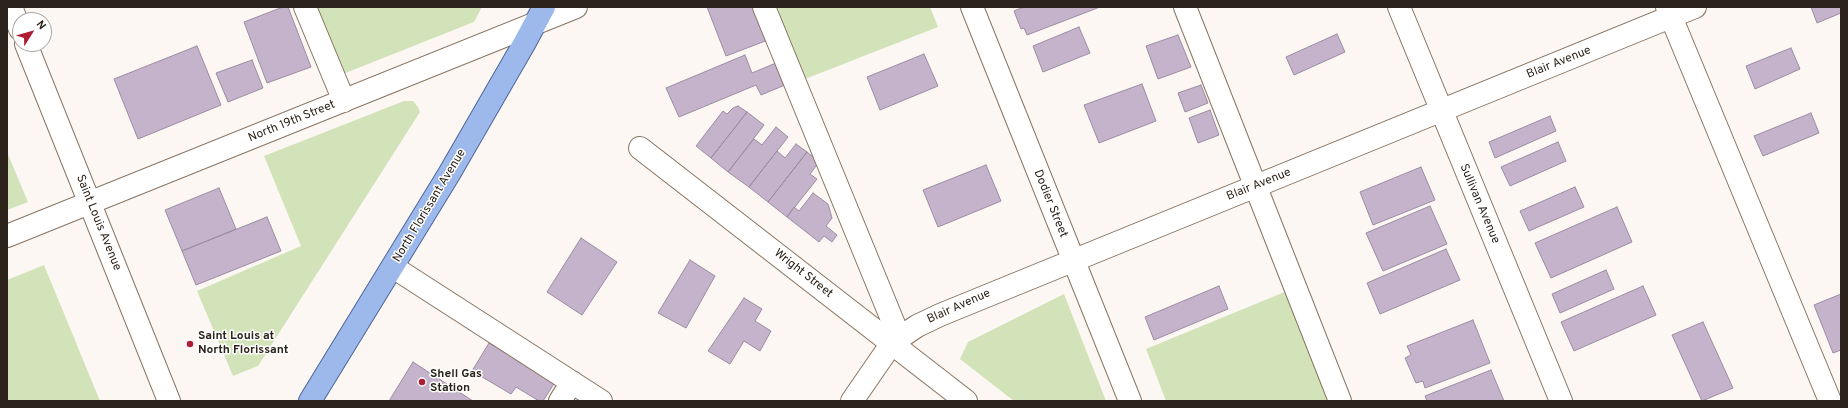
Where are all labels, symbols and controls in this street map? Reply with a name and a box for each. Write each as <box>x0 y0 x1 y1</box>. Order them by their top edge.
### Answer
north arrow <box>12 12 52 52</box>
text: N <box>33 18 49 33</box>
street label: Blair Avenue <box>1525 44 1593 82</box>
street label: North 19th Street <box>246 98 338 146</box>
street label: North Florissant Avenue <box>390 147 470 265</box>
street label: Sullivan Avenue <box>1456 162 1502 246</box>
street label: Blair Avenue <box>1225 166 1293 204</box>
street label: Dodier Street <box>1030 168 1070 240</box>
street label: Saint Louis Avenue <box>72 173 124 273</box>
street label: Wright Street <box>771 247 835 301</box>
street label: Blair Avenue <box>925 287 993 327</box>
place label: Saint Louis at North Florissant <box>198 330 288 358</box>
marker: Saint Louis at North Florissant <box>185 339 195 349</box>
place label: Shell Gas Station <box>430 368 482 396</box>
marker: Shell Gas Station <box>417 377 427 387</box>

